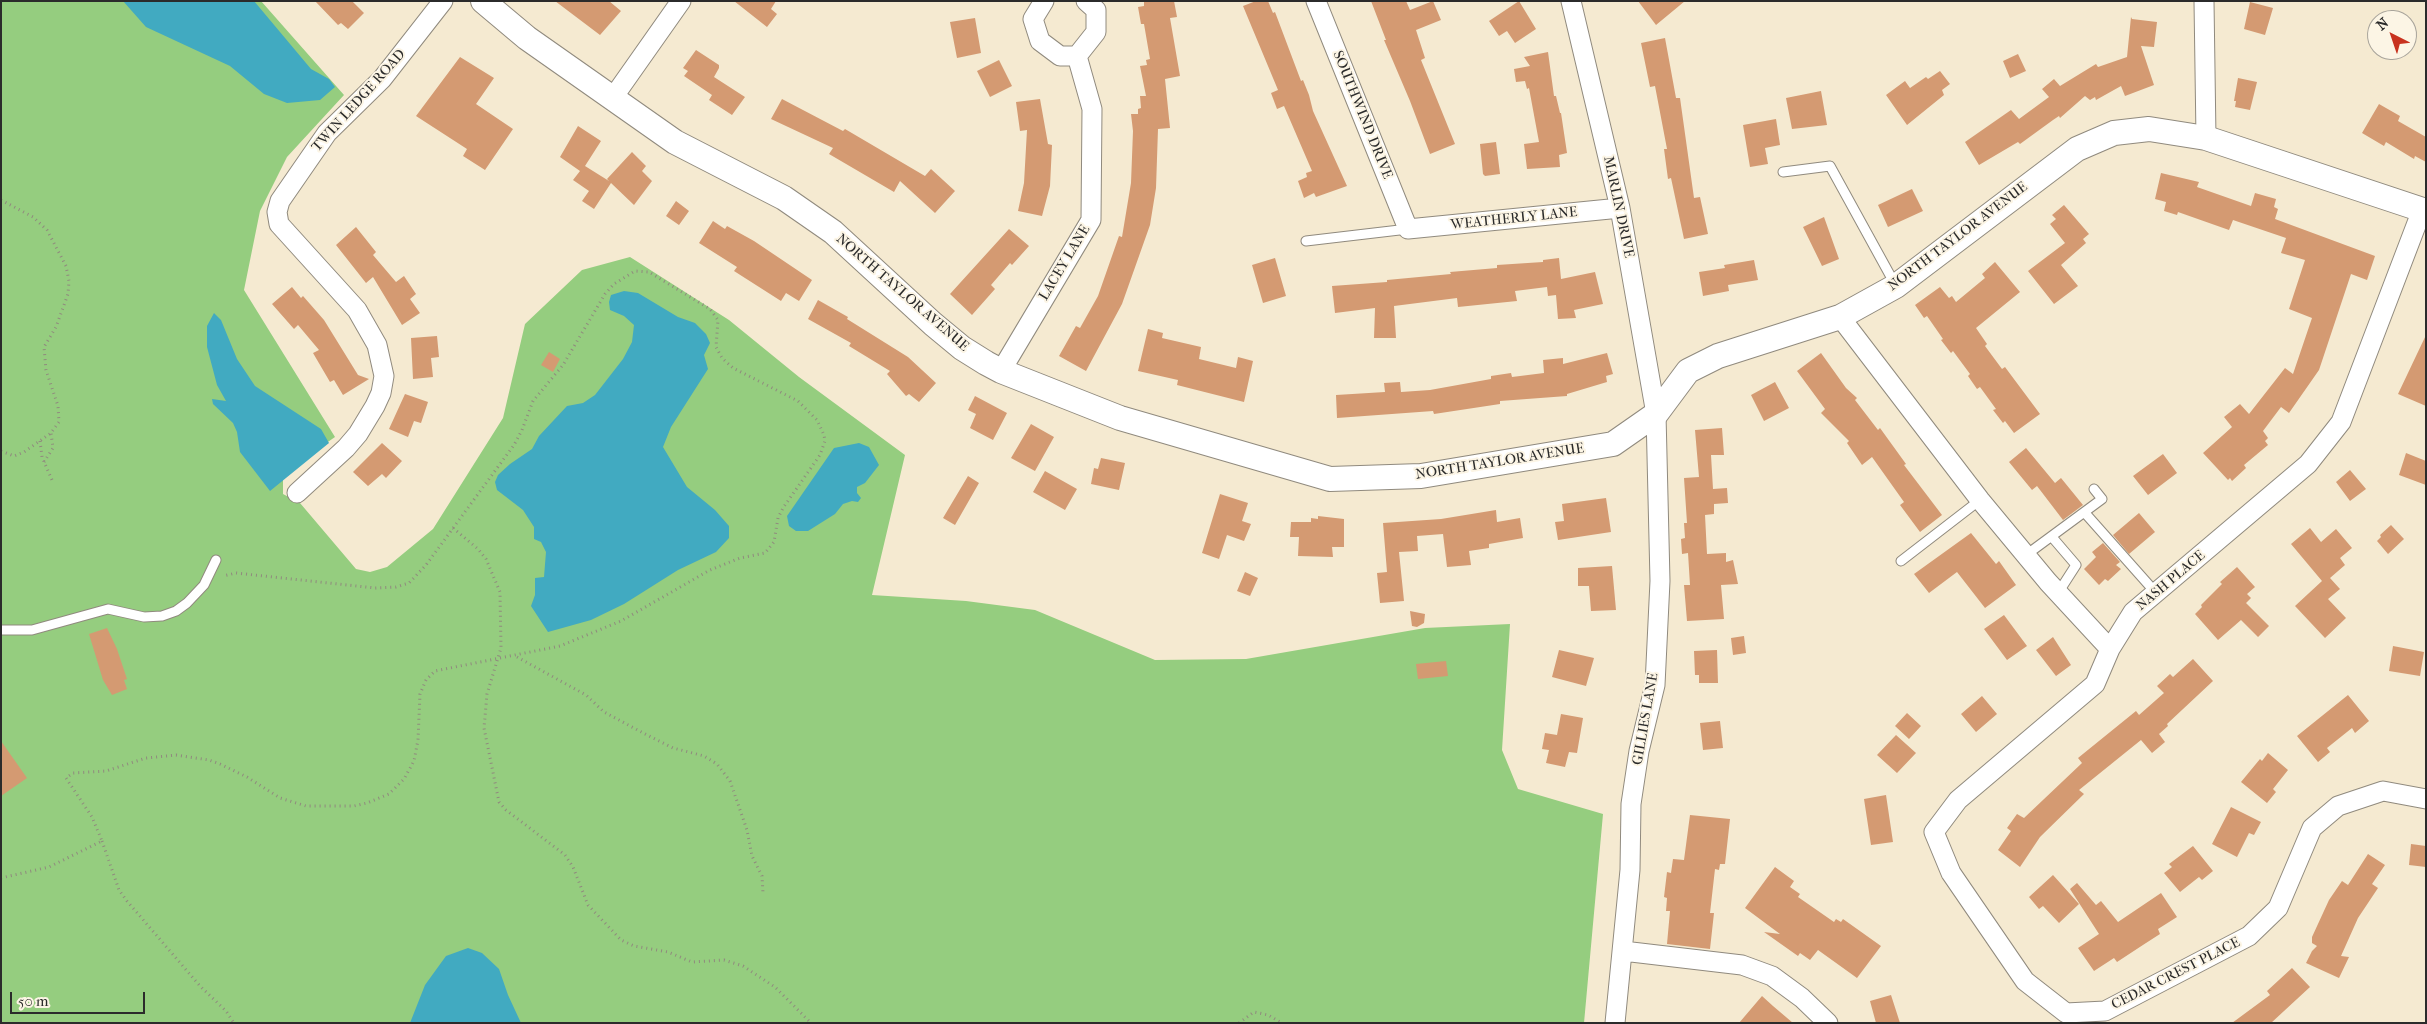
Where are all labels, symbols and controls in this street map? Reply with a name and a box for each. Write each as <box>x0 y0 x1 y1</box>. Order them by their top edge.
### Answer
north arrow <box>2367 10 2417 60</box>
text: N <box>2373 14 2392 34</box>
street label: TWIN LEDGE ROAD <box>309 46 409 156</box>
street label: SOUTHWIND DRIVE <box>1329 48 1395 182</box>
street label: MARLIN DRIVE <box>1599 155 1637 259</box>
street label: NORTH TAYLOR AVENUE <box>1885 179 2031 295</box>
street label: WEATHERLY LANE <box>1450 204 1578 234</box>
street label: LACEY LANE <box>1036 222 1094 304</box>
street label: NORTH TAYLOR AVENUE <box>832 231 972 355</box>
street label: NORTH TAYLOR AVENUE <box>1414 440 1586 484</box>
street label: NASH PLACE <box>2133 547 2209 615</box>
street label: GILLIES LANE <box>1630 672 1662 766</box>
street label: CEDAR CREST PLACE <box>2109 934 2243 1014</box>
scale bar <box>12 982 148 1014</box>
text: 50 m <box>18 992 48 1010</box>

